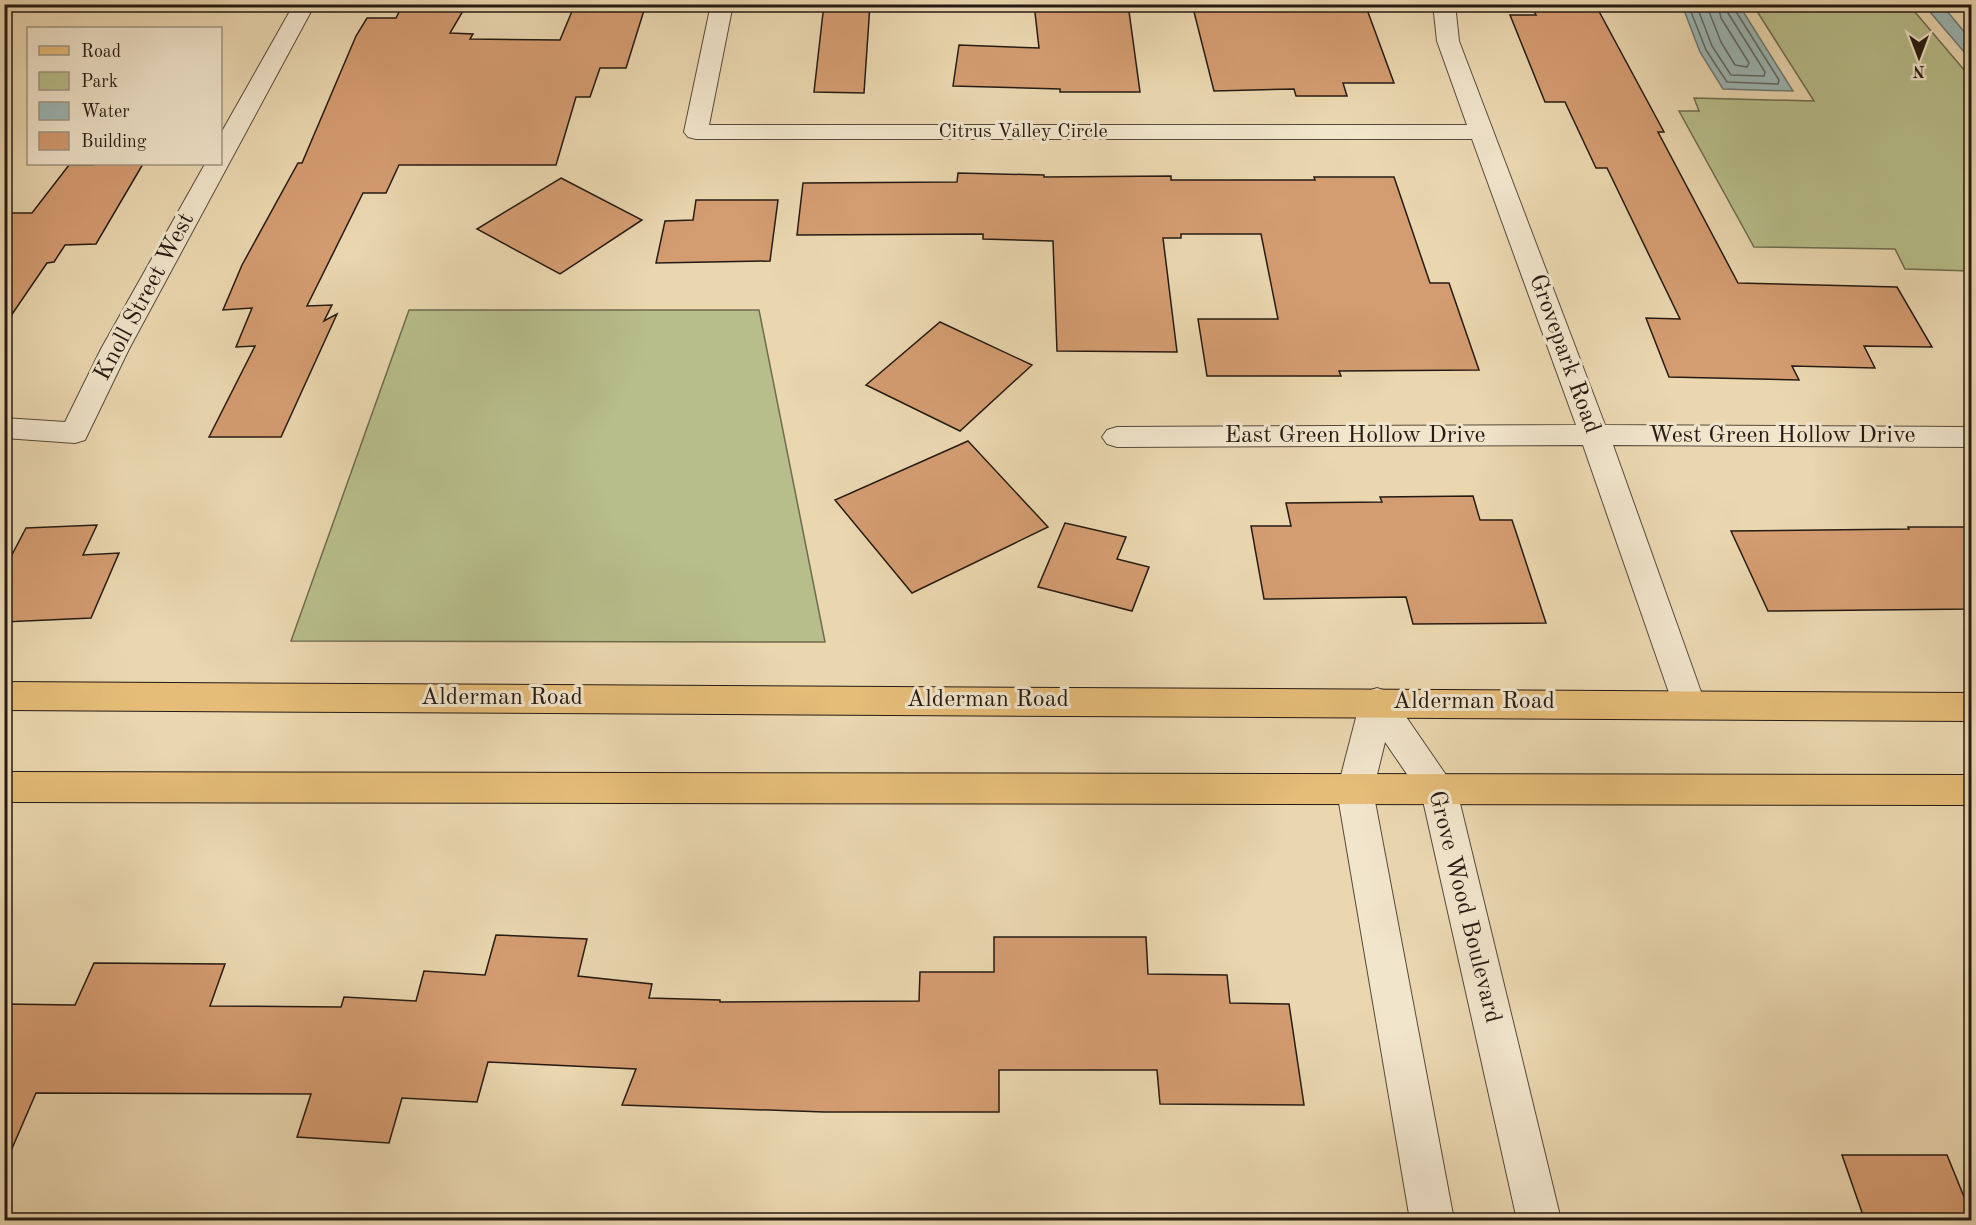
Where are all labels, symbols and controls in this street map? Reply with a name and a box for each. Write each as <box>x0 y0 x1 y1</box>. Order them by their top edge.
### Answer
legend <box>27 27 222 165</box>
north arrow <box>1889 27 1949 87</box>
text: Road <box>81 43 121 61</box>
text: N <box>1912 62 1925 78</box>
text: Park <box>81 73 118 91</box>
text: Water <box>81 103 130 121</box>
street label: Citrus Valley Circle <box>938 122 1108 142</box>
text: Building <box>81 133 147 151</box>
street label: Knoll Street West <box>91 209 199 385</box>
street label: Grovepark Road <box>1524 271 1604 437</box>
street label: East Green Hollow Drive <box>1224 424 1486 448</box>
street label: West Green Hollow Drive <box>1648 424 1916 448</box>
street label: Alderman Road <box>421 686 583 710</box>
street label: Alderman Road <box>907 688 1069 712</box>
street label: Alderman Road <box>1393 690 1555 714</box>
street label: Grove Wood Boulevard <box>1423 788 1505 1026</box>

